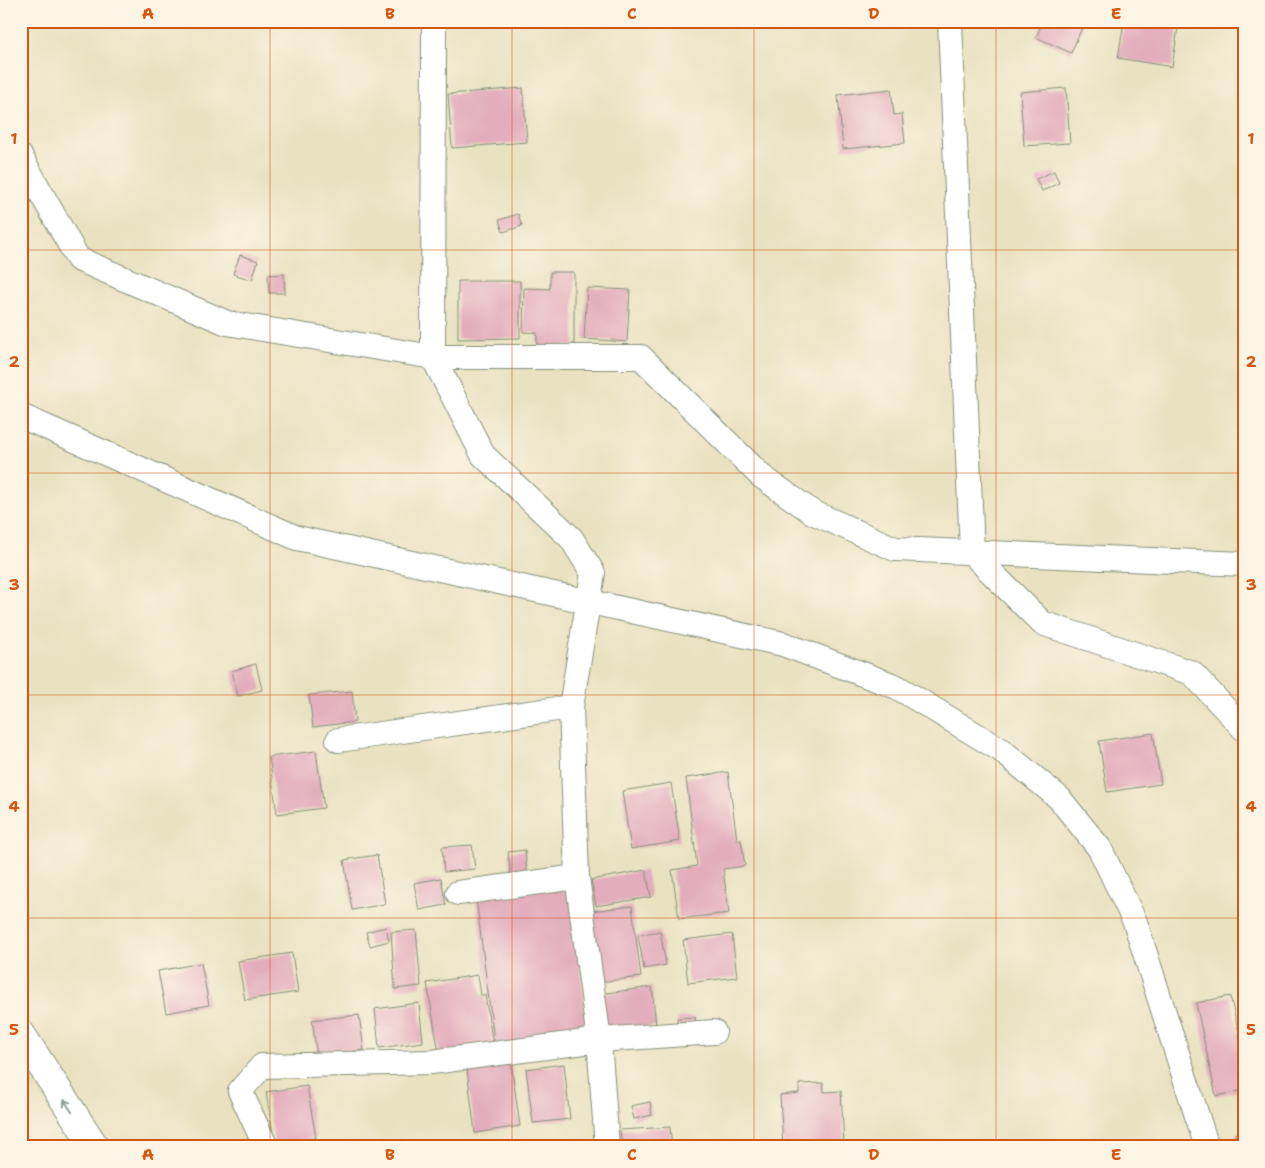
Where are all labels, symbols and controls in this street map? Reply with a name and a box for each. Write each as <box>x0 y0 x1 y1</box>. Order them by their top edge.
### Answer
text: A <box>142 3 154 24</box>
text: B <box>385 3 395 24</box>
text: C <box>627 3 637 24</box>
text: D <box>868 3 880 24</box>
text: E <box>1111 3 1121 24</box>
text: 1 <box>10 128 18 149</box>
text: 1 <box>1247 128 1255 149</box>
text: 2 <box>8 351 20 372</box>
text: 2 <box>1245 351 1257 372</box>
text: 3 <box>8 574 20 595</box>
text: 3 <box>1245 574 1257 595</box>
text: 4 <box>8 796 20 817</box>
text: 4 <box>1245 796 1257 817</box>
text: 5 <box>9 1019 19 1040</box>
text: 5 <box>1246 1019 1256 1040</box>
one-way arrow <box>63 1099 73 1113</box>
text: A <box>142 1144 154 1165</box>
text: B <box>385 1144 395 1165</box>
text: C <box>627 1144 637 1165</box>
text: D <box>868 1144 880 1165</box>
text: E <box>1111 1144 1121 1165</box>

